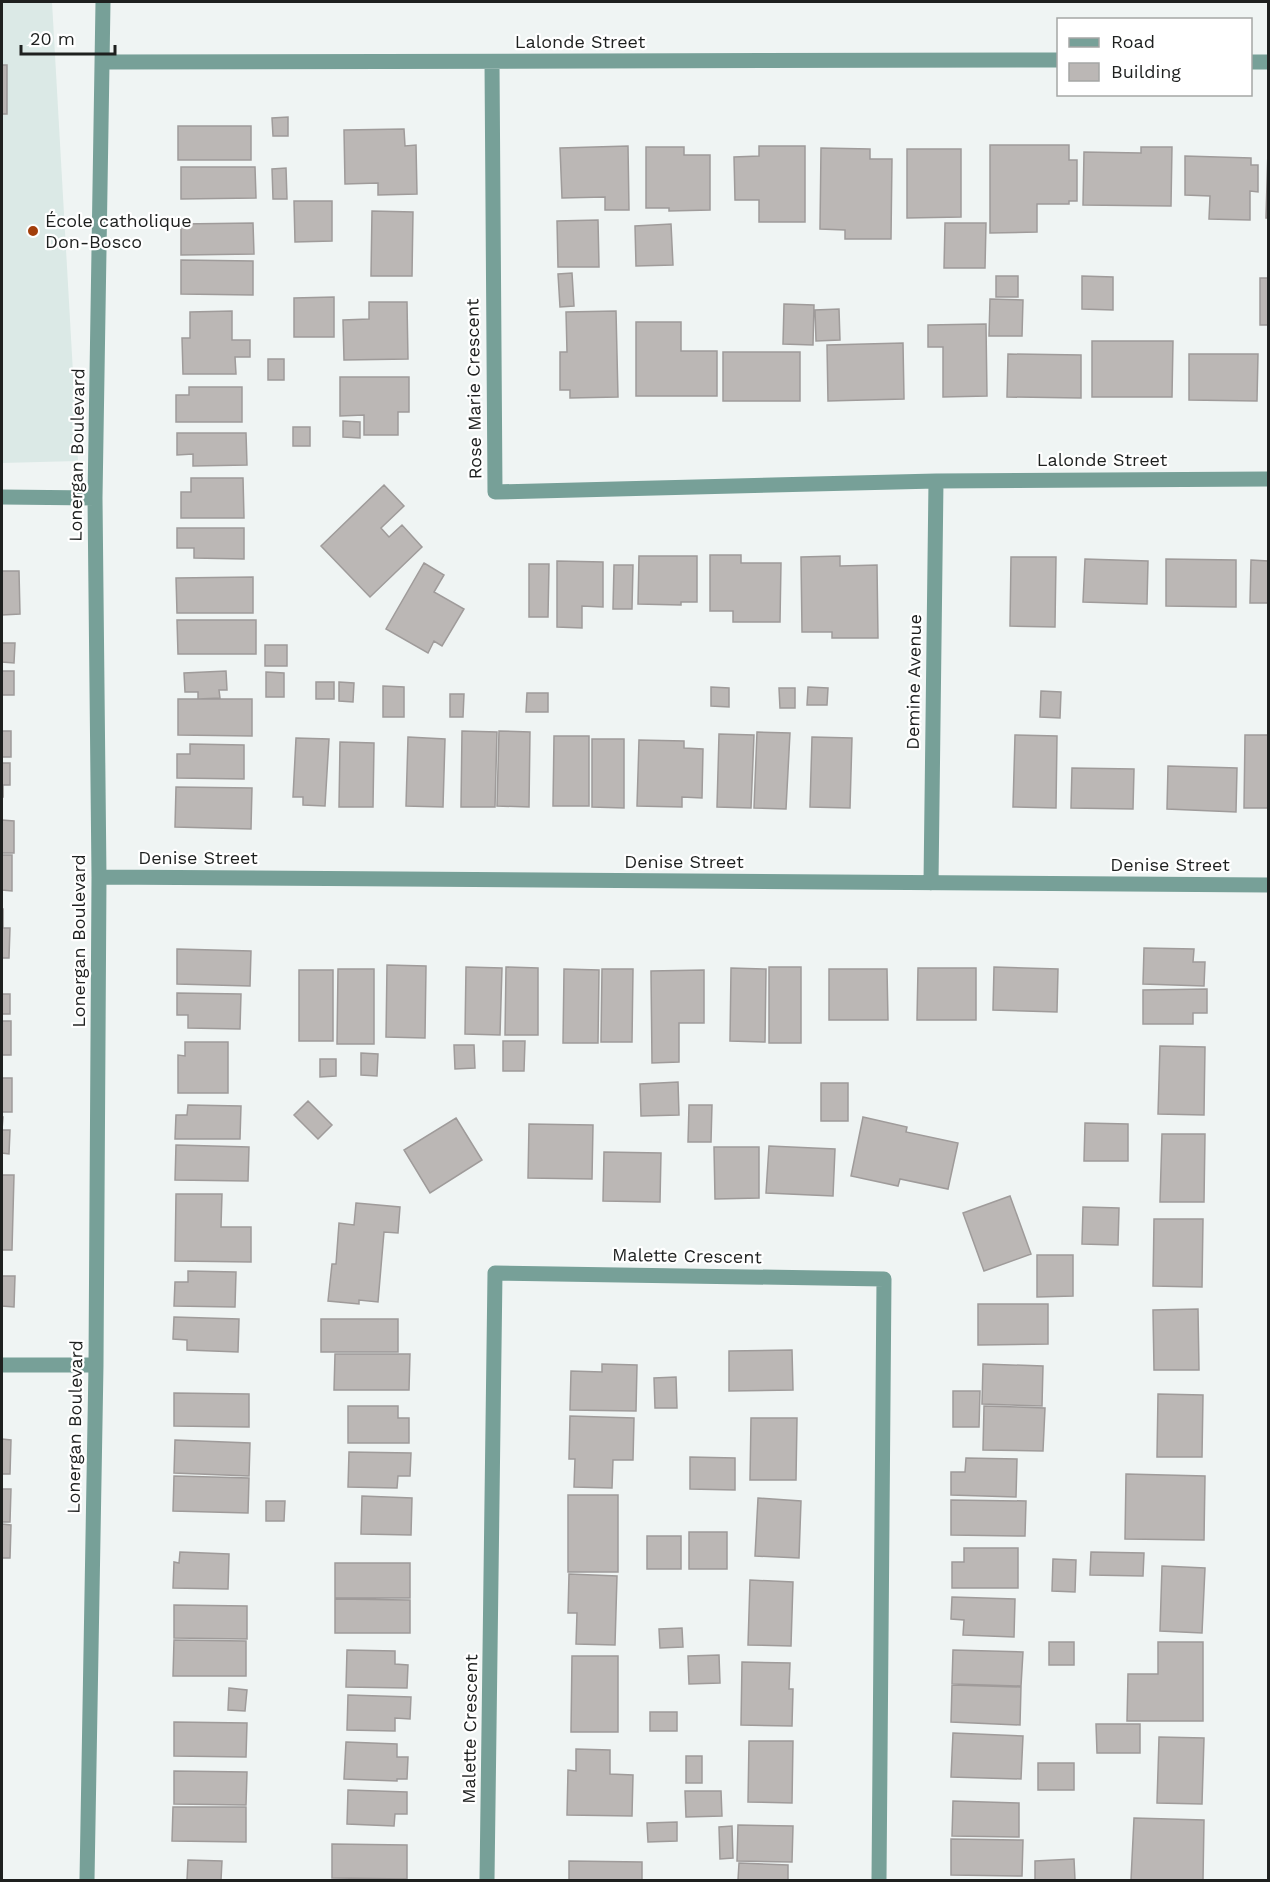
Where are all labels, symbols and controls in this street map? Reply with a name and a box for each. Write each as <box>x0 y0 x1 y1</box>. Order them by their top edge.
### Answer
scale bar <box>21 18 116 56</box>
legend <box>1057 18 1252 96</box>
text: 20 m <box>30 28 75 49</box>
street label: Lalonde Street <box>515 31 646 52</box>
text: Road <box>1111 31 1155 52</box>
text: Building <box>1111 61 1181 82</box>
place label: École catholique Don-Bosco <box>45 210 192 252</box>
marker: École catholique Don-Bosco <box>26 224 40 238</box>
street label: Rose Marie Crescent <box>461 298 486 480</box>
street label: Lonergan Boulevard <box>64 368 89 542</box>
street label: Lalonde Street <box>1037 449 1168 470</box>
street label: Demine Avenue <box>902 614 925 750</box>
street label: Denise Street <box>138 847 258 868</box>
street label: Denise Street <box>624 851 744 872</box>
street label: Lonergan Boulevard <box>68 854 89 1028</box>
street label: Denise Street <box>1110 854 1230 875</box>
street label: Malette Crescent <box>612 1244 763 1267</box>
street label: Lonergan Boulevard <box>62 1340 87 1514</box>
street label: Malette Crescent <box>458 1653 481 1804</box>

